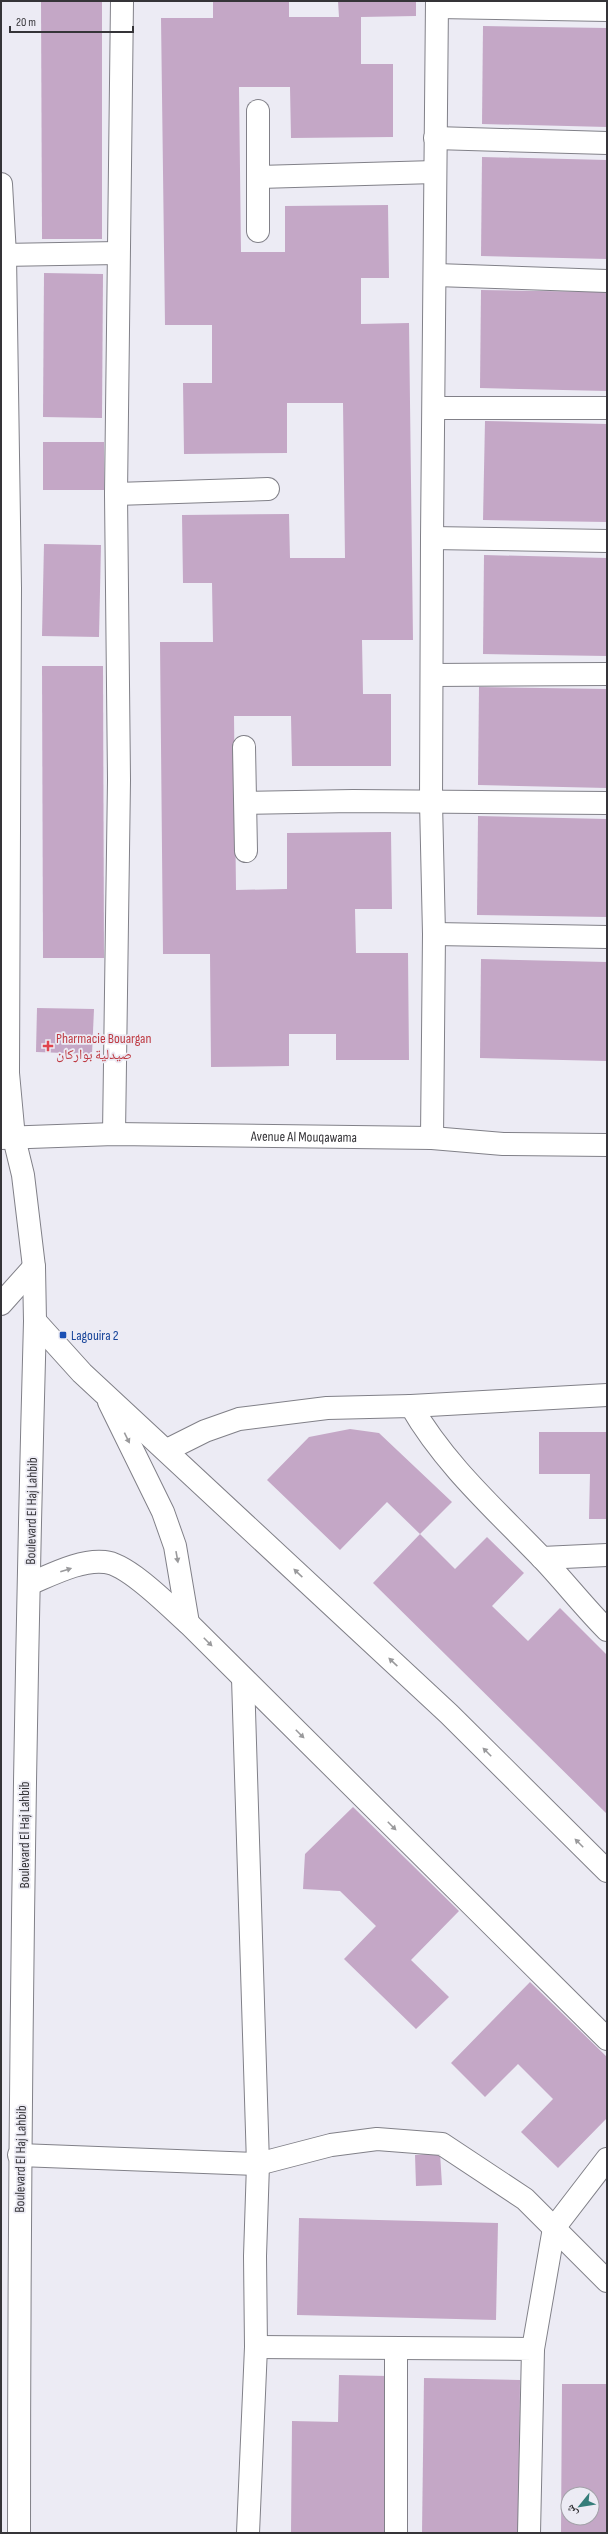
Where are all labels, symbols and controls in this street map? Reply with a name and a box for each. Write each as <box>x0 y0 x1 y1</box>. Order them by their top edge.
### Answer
scale bar <box>10 8 133 34</box>
text: 20 m <box>16 15 36 30</box>
place label: Pharmacie Bouargan صيدلية بواركان <box>56 1030 151 1063</box>
marker: Pharmacie Bouargan صيدلية بواركان <box>43 1041 53 1051</box>
street label: Avenue Al Mouqawama <box>250 1128 357 1146</box>
place label: Lagouira 2 <box>71 1327 119 1344</box>
marker: Lagouira 2 <box>58 1330 68 1340</box>
one-way arrow <box>124 1432 130 1444</box>
street label: Boulevard El Haj Lahbib <box>22 1457 41 1565</box>
one-way arrow <box>174 1551 180 1564</box>
one-way arrow <box>60 1567 72 1573</box>
one-way arrow <box>293 1568 303 1578</box>
one-way arrow <box>203 1637 213 1647</box>
one-way arrow <box>388 1657 398 1667</box>
one-way arrow <box>295 1729 305 1739</box>
one-way arrow <box>482 1747 492 1757</box>
street label: Boulevard El Haj Lahbib <box>16 1781 33 1889</box>
one-way arrow <box>387 1821 397 1831</box>
one-way arrow <box>574 1838 584 1848</box>
street label: Boulevard El Haj Lahbib <box>11 2105 30 2213</box>
north arrow <box>560 2486 600 2526</box>
text: ش <box>563 2502 581 2519</box>

